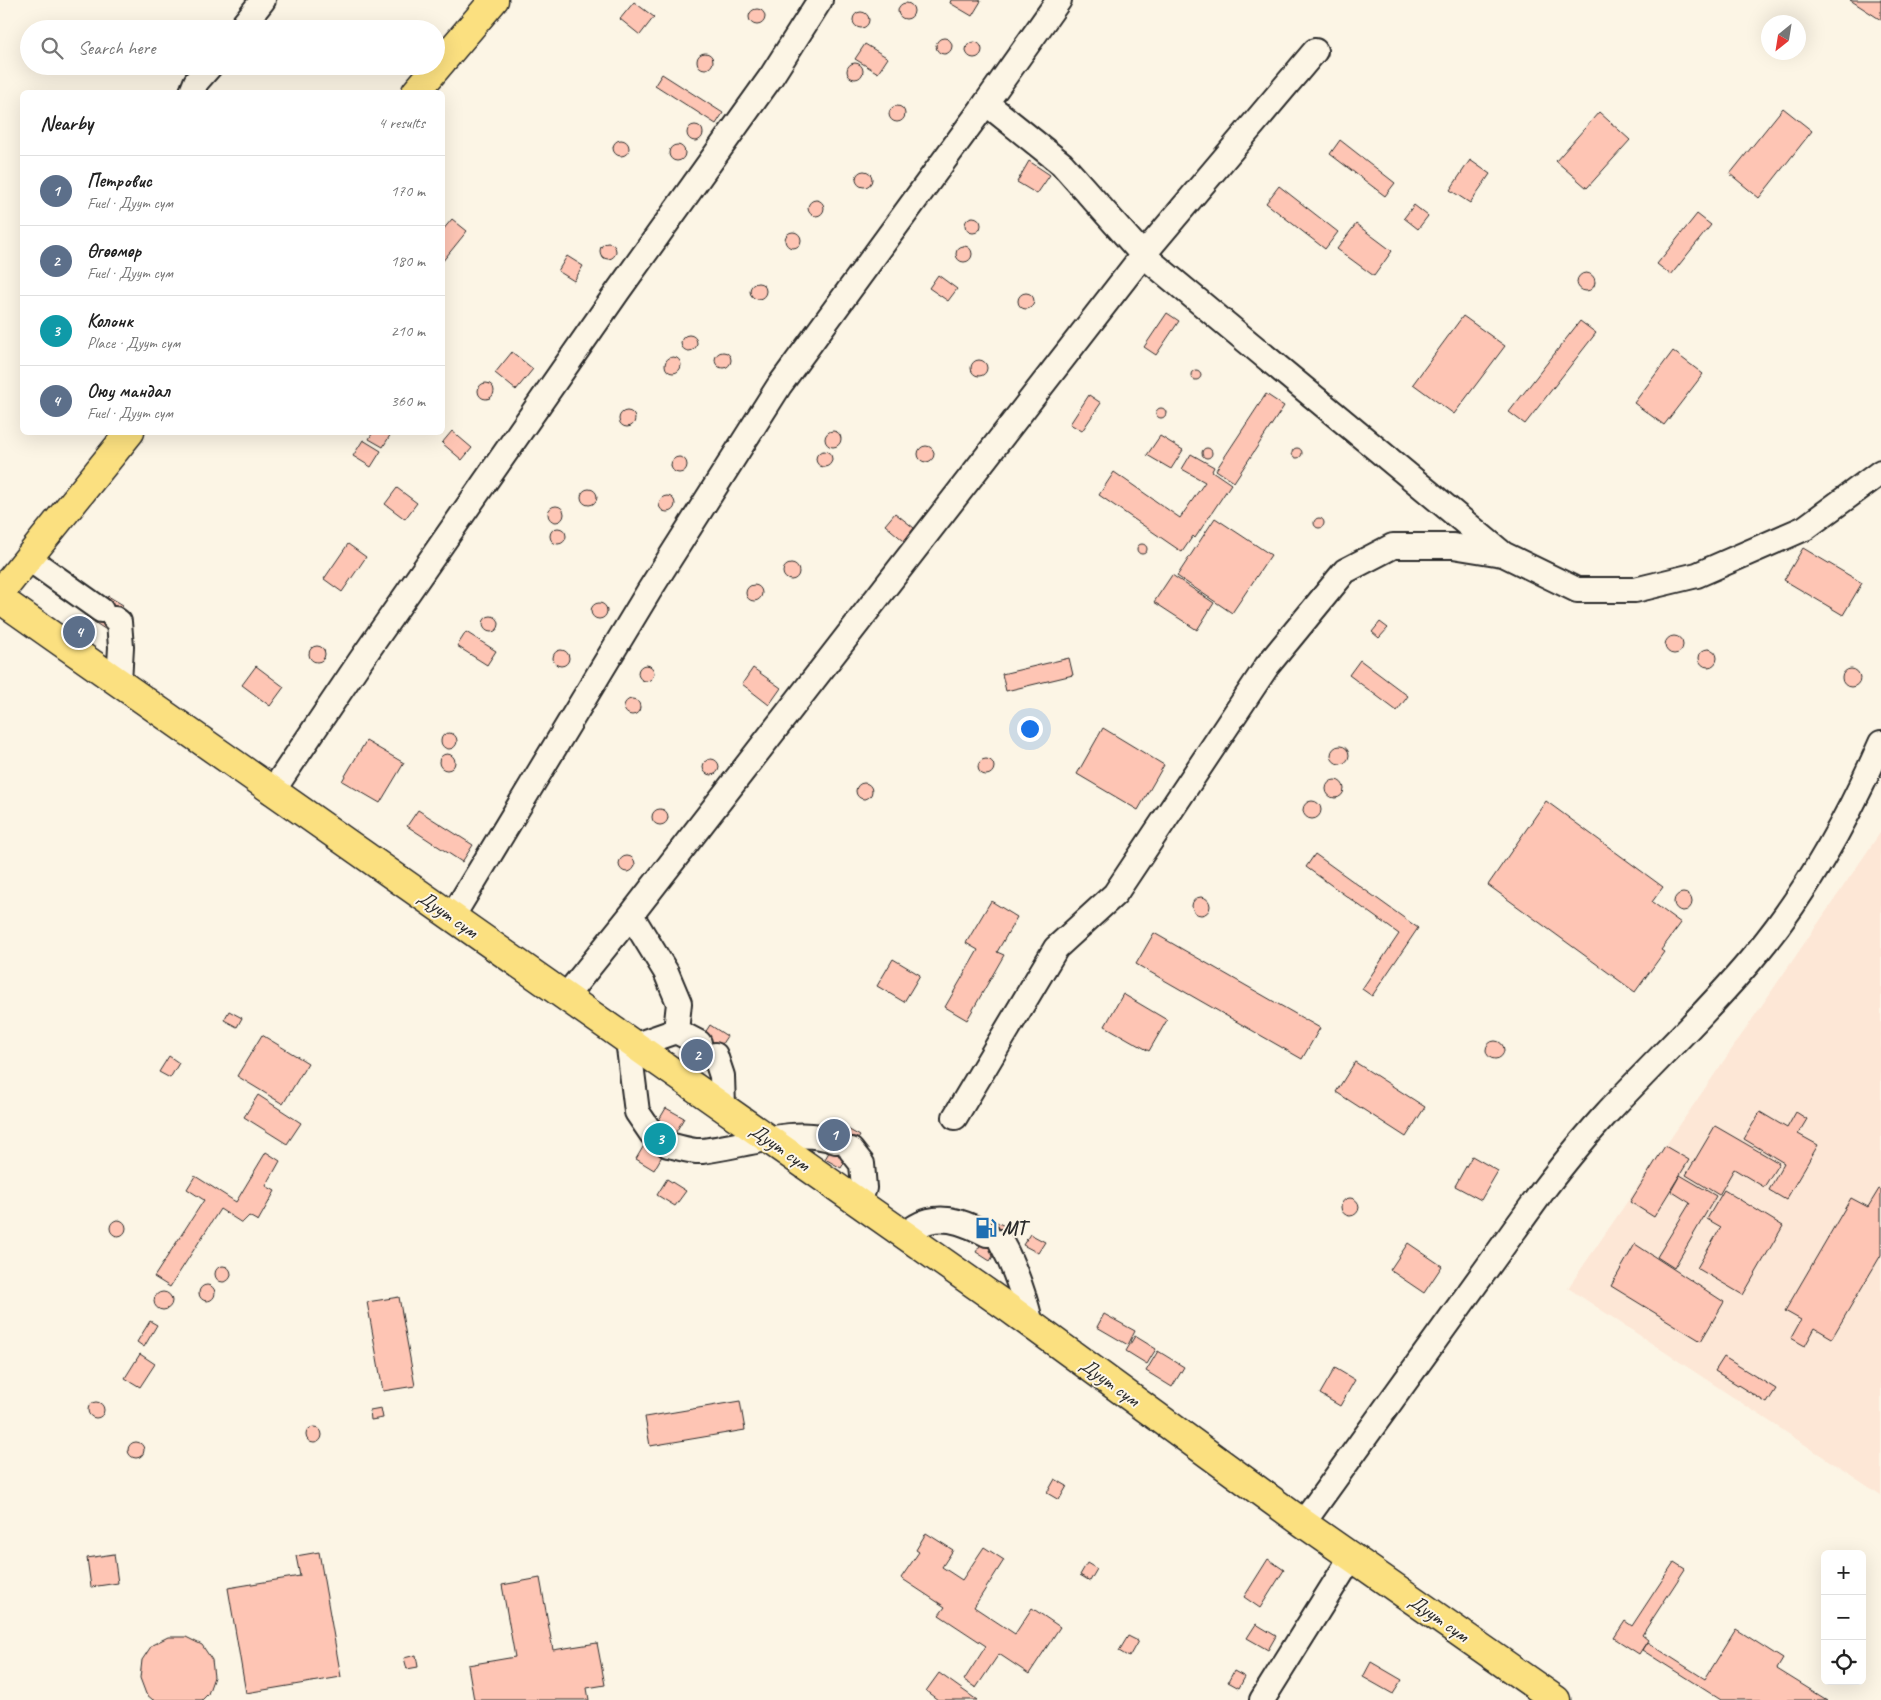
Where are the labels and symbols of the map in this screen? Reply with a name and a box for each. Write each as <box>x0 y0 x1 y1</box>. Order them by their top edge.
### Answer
north arrow <box>1761 15 1806 60</box>
pin: 4 <box>63 613 95 651</box>
your location <box>1017 716 1043 742</box>
street label: Дуут сум <box>413 884 484 944</box>
pin: 2 <box>681 1036 713 1074</box>
pin: 1 <box>818 1116 850 1154</box>
street label: Дуут сум <box>745 1117 816 1177</box>
pin: 3 <box>644 1120 676 1158</box>
fuel station icon: MT <box>973 1215 999 1241</box>
place label: MT <box>1002 1216 1031 1241</box>
street label: Дуут сум <box>1075 1352 1146 1413</box>
street label: Дуут сум <box>1404 1588 1475 1648</box>

